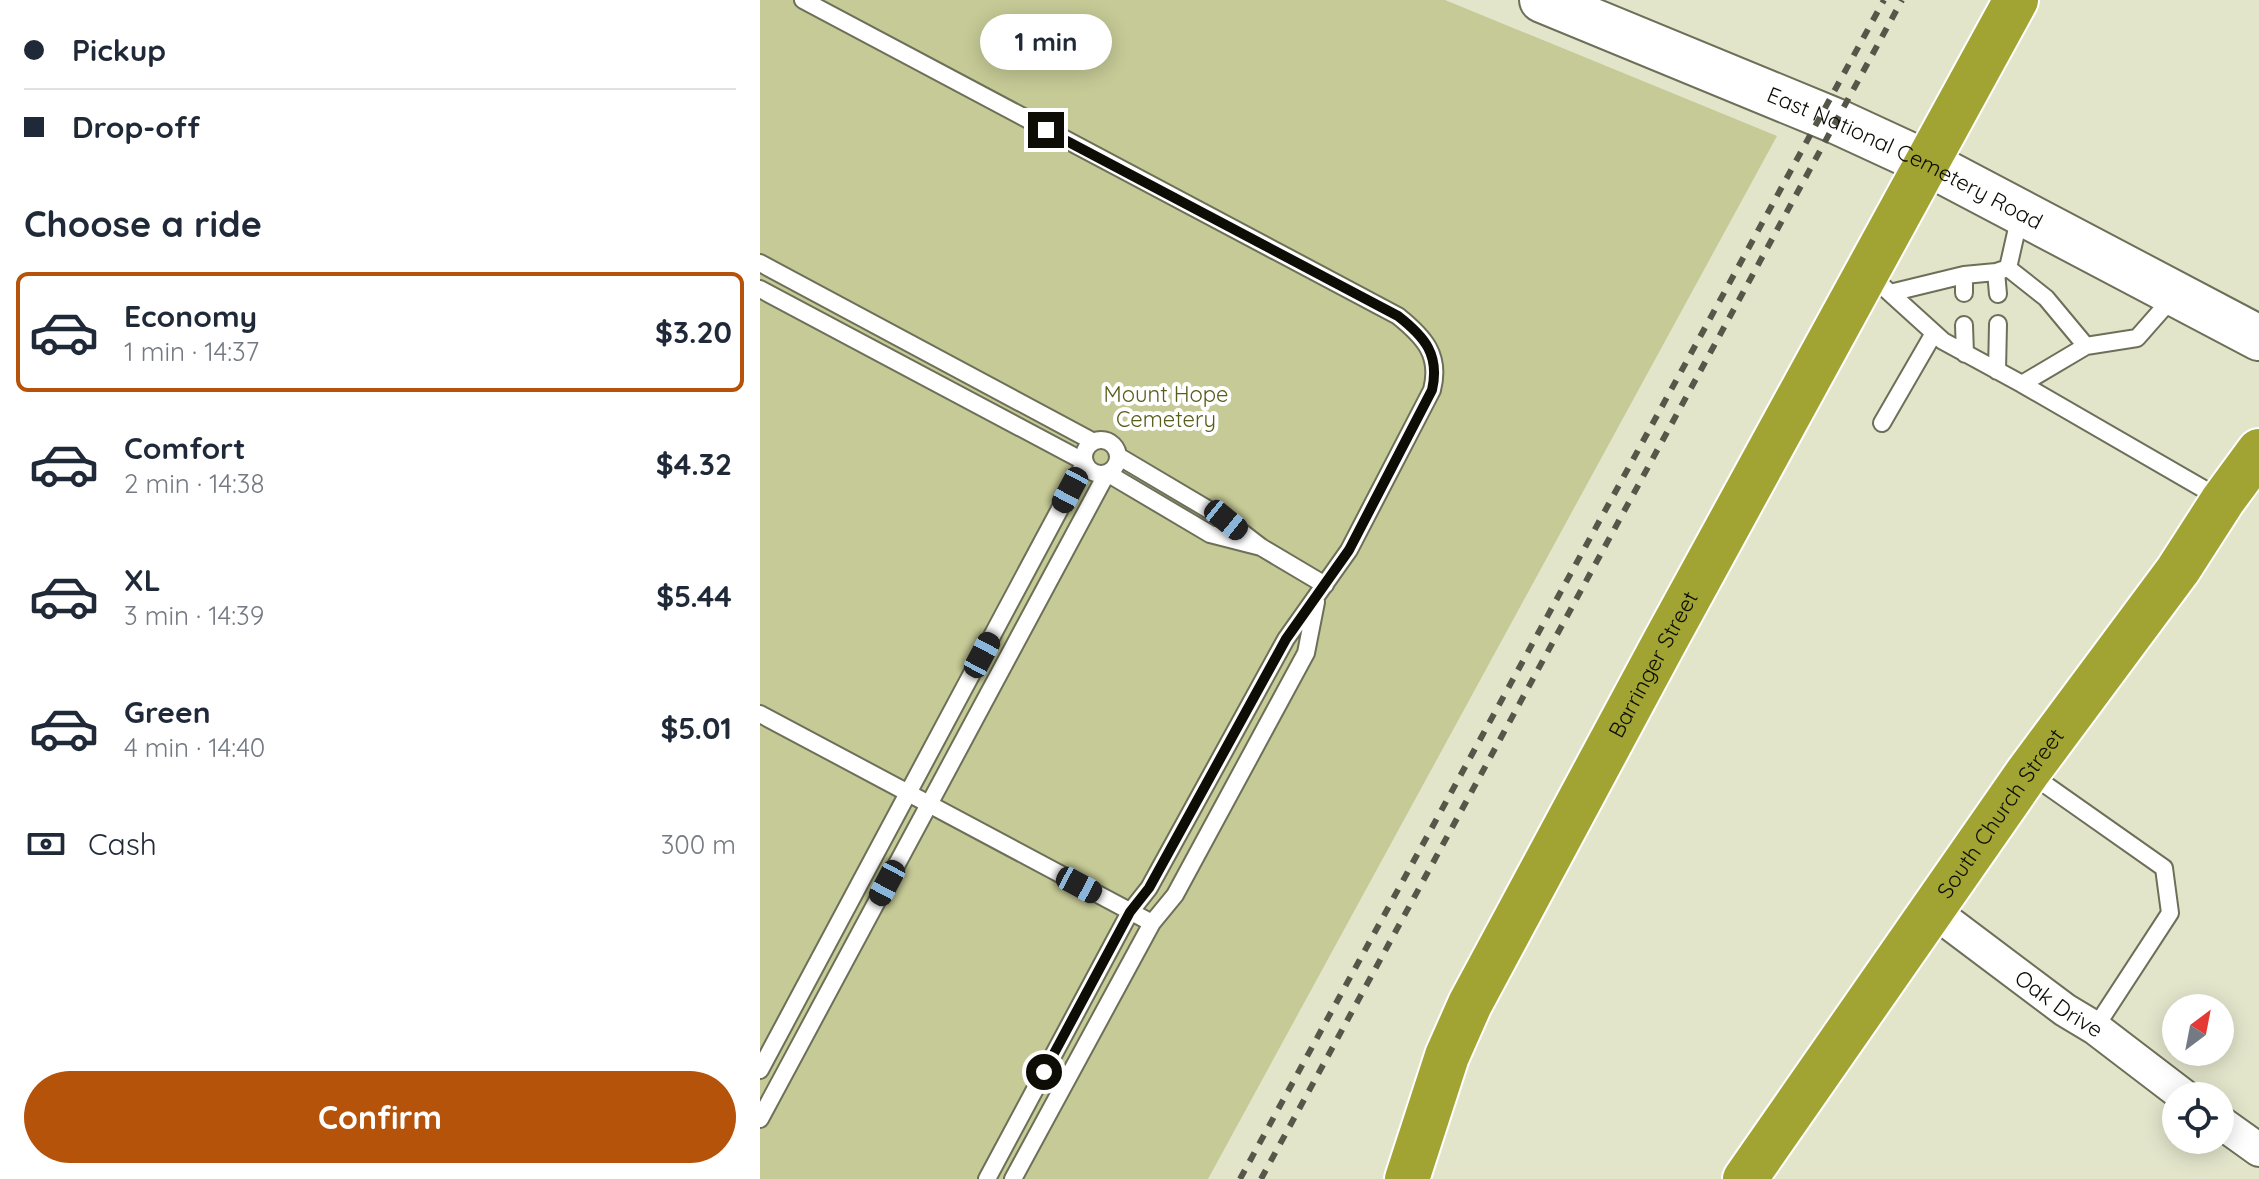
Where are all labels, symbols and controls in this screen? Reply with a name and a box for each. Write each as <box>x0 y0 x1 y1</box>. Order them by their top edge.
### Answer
callout: 1 min <box>980 14 1112 70</box>
text: 1 min <box>1015 25 1078 58</box>
text: Pickup <box>72 31 166 69</box>
street label: East National Cemetery Road <box>1763 80 2048 236</box>
text: Drop-off <box>72 108 200 146</box>
route end <box>1028 112 1064 148</box>
text: Choose a ride <box>24 201 262 246</box>
icon: car <box>28 296 100 368</box>
text: Economy <box>124 297 257 335</box>
text: $3.20 <box>655 313 732 351</box>
text: 1 min · 14:37 <box>124 335 259 368</box>
park label: Mount Hope Cemetery <box>1103 380 1229 433</box>
icon: car <box>28 428 100 500</box>
text: Comfort <box>124 429 245 467</box>
text: $4.32 <box>656 445 732 483</box>
car <box>1048 463 1092 517</box>
text: 2 min · 14:38 <box>124 467 265 500</box>
car <box>1200 496 1252 544</box>
icon: car <box>28 560 100 632</box>
text: XL <box>124 561 161 599</box>
text: $5.44 <box>656 577 732 615</box>
street label: Barringer Street <box>1602 586 1704 742</box>
text: 3 min · 14:39 <box>124 599 264 632</box>
car <box>960 628 1004 682</box>
icon: car <box>28 692 100 764</box>
text: Green <box>124 693 211 731</box>
text: $5.01 <box>660 709 732 747</box>
street label: South Church Street <box>1931 723 2070 904</box>
text: 4 min · 14:40 <box>124 731 265 764</box>
icon: cash <box>24 822 68 866</box>
text: Cash <box>88 825 157 863</box>
text: 300 m <box>661 828 736 861</box>
car <box>865 856 909 910</box>
car <box>1052 863 1106 907</box>
street label: Oak Drive <box>2010 963 2109 1043</box>
north arrow <box>2162 994 2234 1066</box>
map controls <box>2162 994 2234 1154</box>
route start <box>1026 1054 1062 1090</box>
button: Confirm <box>24 1071 736 1163</box>
button: locate <box>2162 1082 2234 1154</box>

